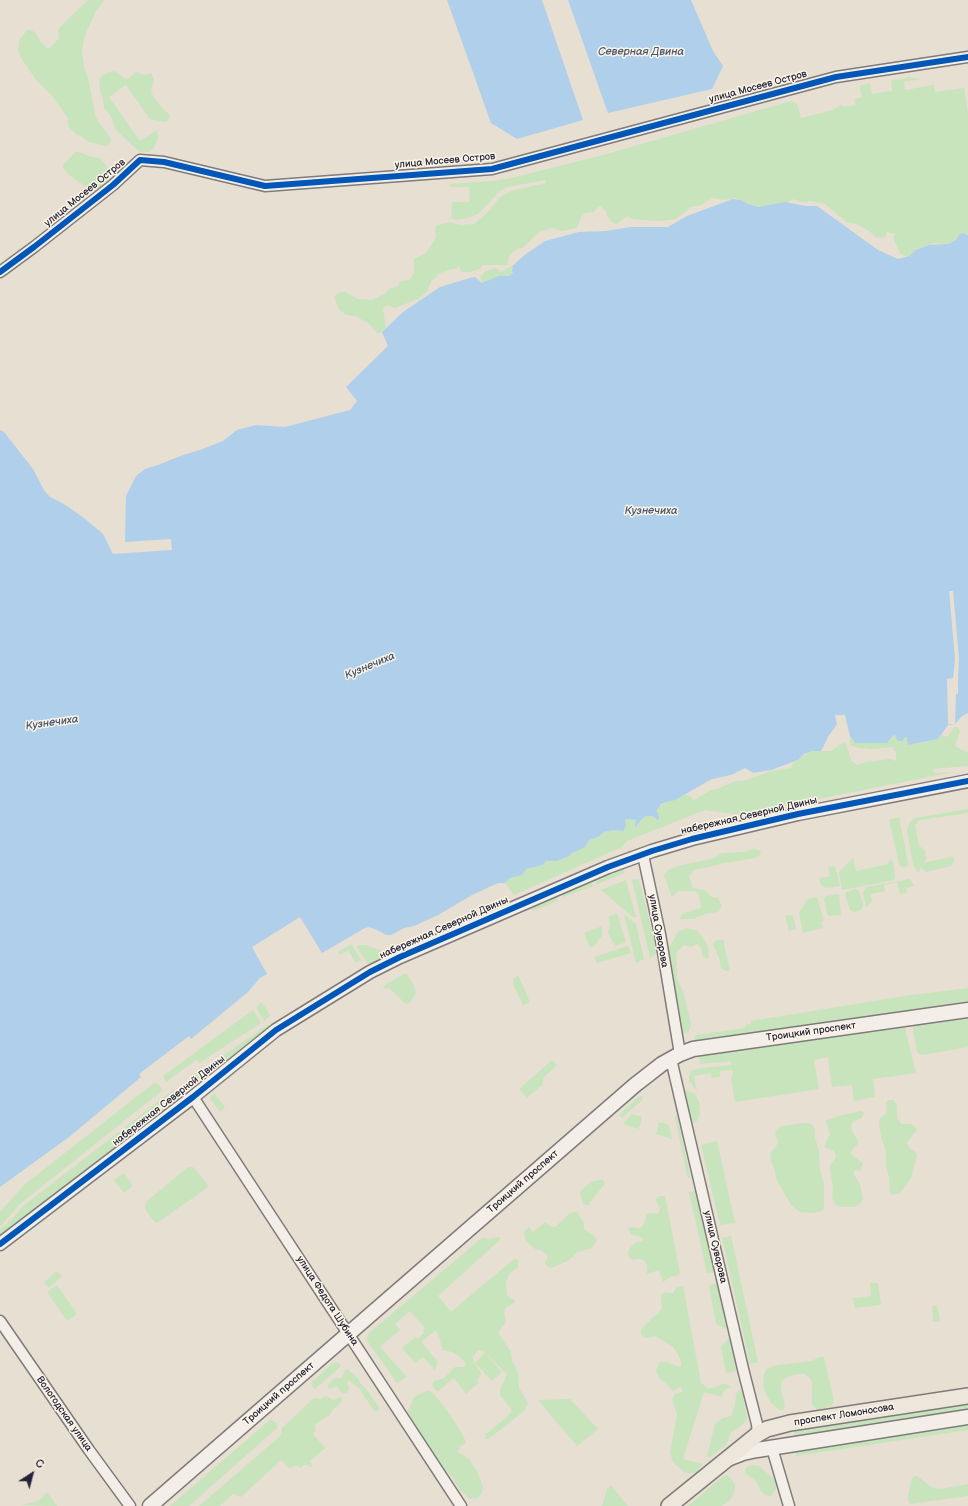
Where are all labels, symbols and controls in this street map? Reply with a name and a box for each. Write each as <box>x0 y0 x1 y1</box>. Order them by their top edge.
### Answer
water label: Северная Двина <box>598 45 684 59</box>
street label: улица Мосеев Остров <box>708 68 808 106</box>
street label: улица Мосеев Остров <box>394 151 496 171</box>
street label: улица Мосеев Остров <box>42 157 128 229</box>
water label: Кузнечиха <box>624 504 678 518</box>
water label: Кузнечиха <box>343 650 397 682</box>
water label: Кузнечиха <box>25 713 79 733</box>
street label: набережная Северной Двины <box>680 794 818 838</box>
street label: улица Суворова <box>646 893 670 969</box>
street label: набережная Северной Двины <box>378 894 510 962</box>
street label: Троицкий проспект <box>765 1020 857 1044</box>
street label: набережная Северной Двины <box>110 1053 228 1149</box>
street label: Троицкий проспект <box>485 1148 561 1216</box>
street label: улица Суворова <box>701 1210 729 1284</box>
street label: улица Федота Шубина <box>293 1254 361 1348</box>
street label: Троицкий проспект <box>241 1360 317 1428</box>
street label: Вологодская улица <box>34 1374 94 1454</box>
street label: проспект Ломоносова <box>793 1401 895 1429</box>
north arrow <box>12 1454 52 1494</box>
text: С <box>32 1456 46 1471</box>

